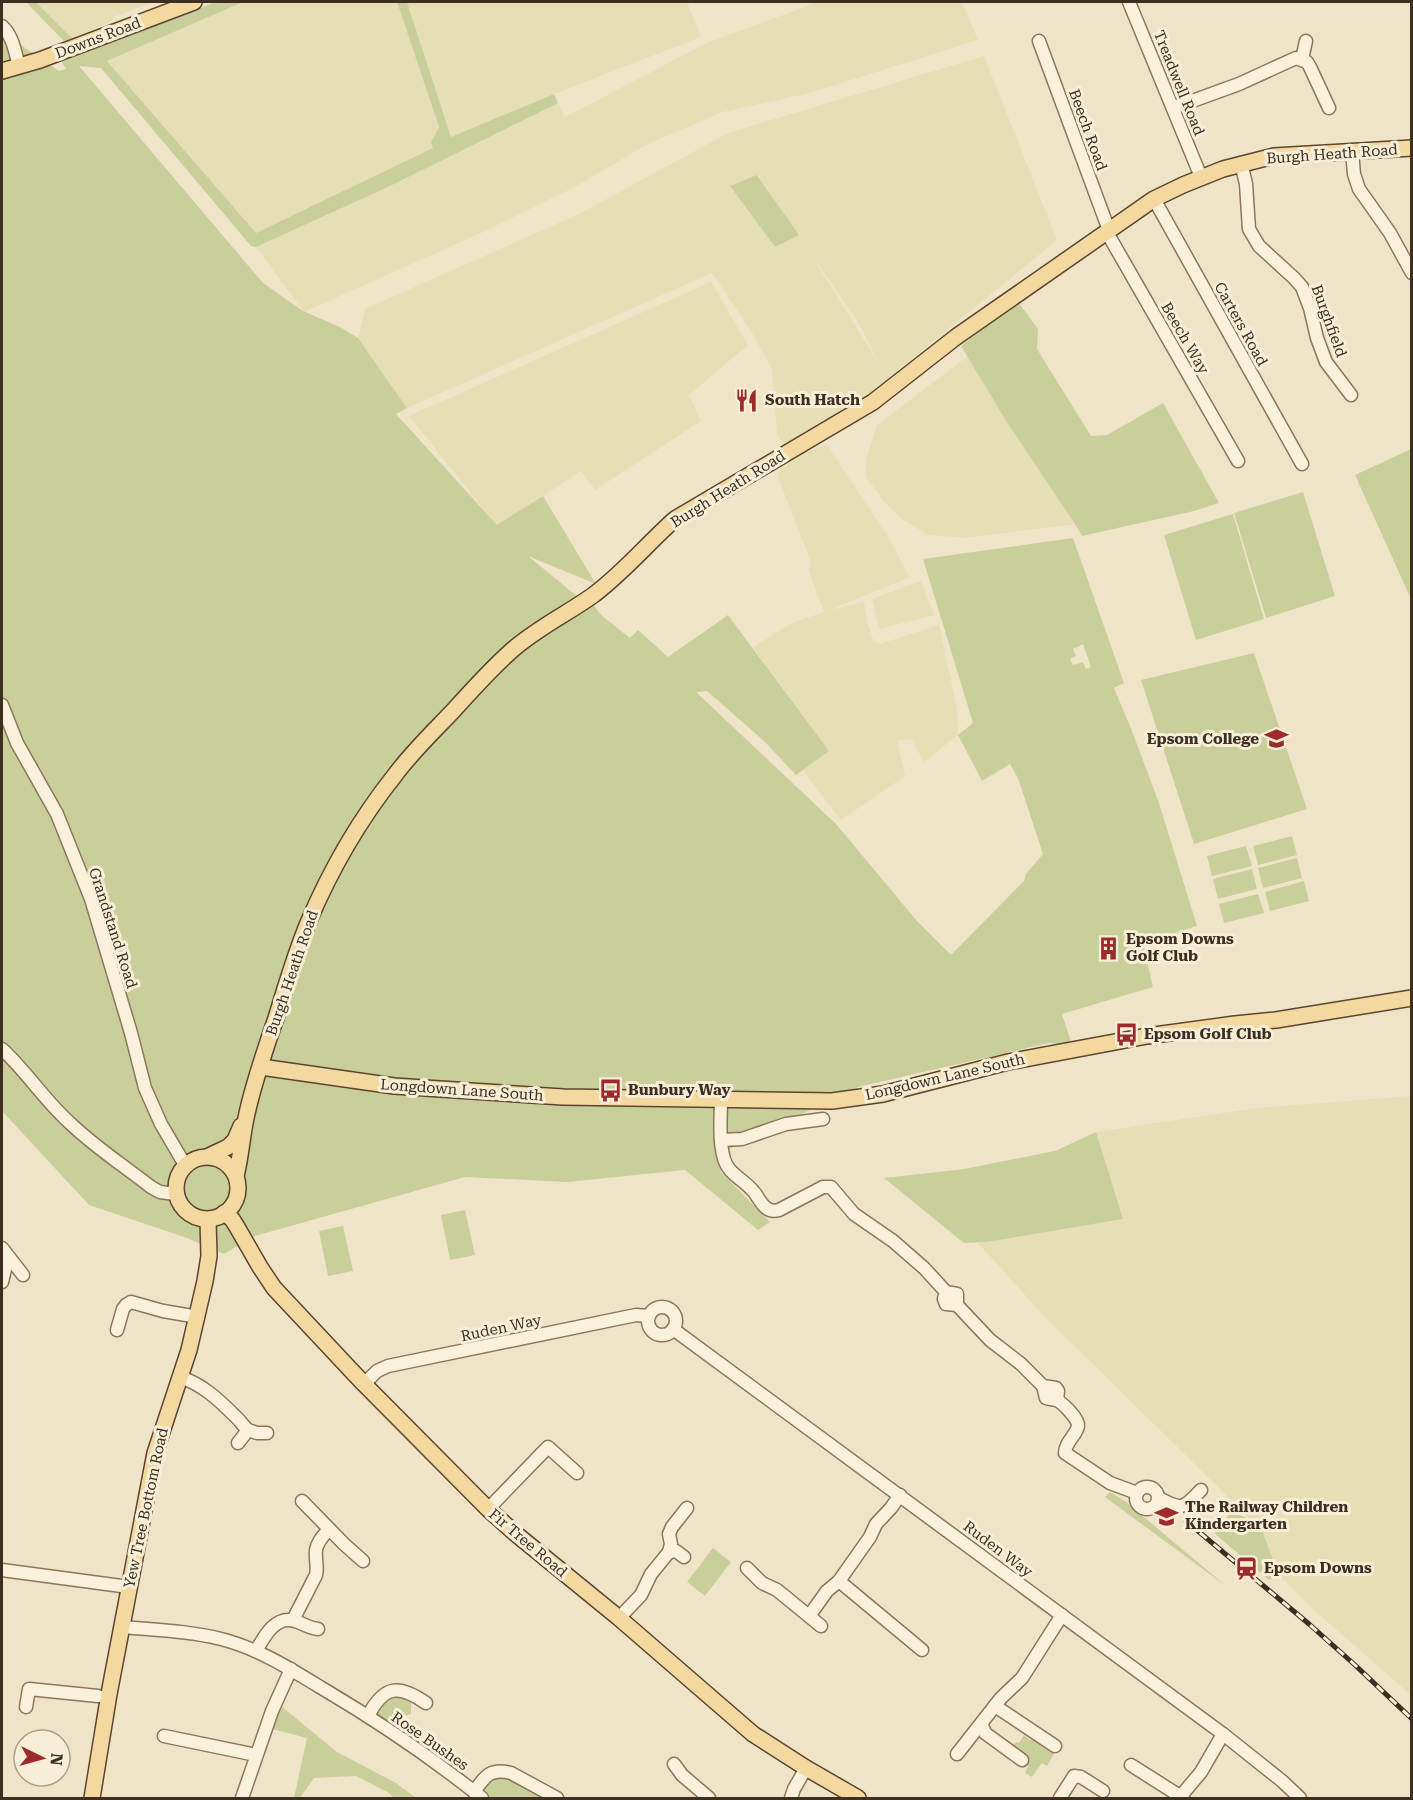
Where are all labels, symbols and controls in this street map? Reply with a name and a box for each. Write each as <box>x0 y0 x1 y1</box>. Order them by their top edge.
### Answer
street label: Downs Road <box>53 13 144 63</box>
street label: Treadwell Road <box>1150 28 1208 139</box>
street label: Beech Road <box>1065 87 1111 174</box>
street label: Burgh Heath Road <box>1266 140 1399 168</box>
street label: Carters Road <box>1211 279 1272 369</box>
street label: Burghfield <box>1308 282 1351 360</box>
street label: Beech Way <box>1157 299 1213 377</box>
restaurant icon: South Hatch <box>734 387 760 413</box>
place label: South Hatch <box>765 391 860 409</box>
street label: Burgh Heath Road <box>667 446 789 532</box>
school or university icon: Epsom College <box>1264 726 1290 752</box>
place label: Epsom College <box>1147 730 1259 748</box>
street label: Grandstand Road <box>85 865 141 991</box>
street label: Burgh Heath Road <box>262 907 322 1038</box>
place label: Epsom Downs Golf Club <box>1126 930 1234 965</box>
building icon: Epsom Downs Golf Club <box>1095 935 1121 961</box>
bus stop icon: Epsom Golf Club <box>1113 1021 1139 1047</box>
place label: Epsom Golf Club <box>1144 1025 1272 1043</box>
street label: Longdown Lane South <box>863 1050 1027 1104</box>
street label: Longdown Lane South <box>380 1075 544 1105</box>
bus stop icon: Bunbury Way <box>597 1077 623 1103</box>
place label: Bunbury Way <box>628 1081 731 1099</box>
street label: Ruden Way <box>459 1311 543 1345</box>
street label: Yew Tree Bottom Road <box>120 1426 172 1590</box>
place label: The Railway Children Kindergarten <box>1185 1498 1348 1533</box>
school or university icon: The Railway Children Kindergarten <box>1154 1503 1180 1529</box>
street label: Fir Tree Road <box>485 1505 571 1581</box>
street label: Ruden Way <box>960 1517 1036 1581</box>
station icon: Epsom Downs <box>1233 1555 1259 1581</box>
place label: Epsom Downs <box>1264 1559 1372 1577</box>
street label: Rose Bushes <box>388 1708 472 1774</box>
north arrow <box>12 1728 72 1788</box>
text: N <box>46 1752 66 1766</box>

